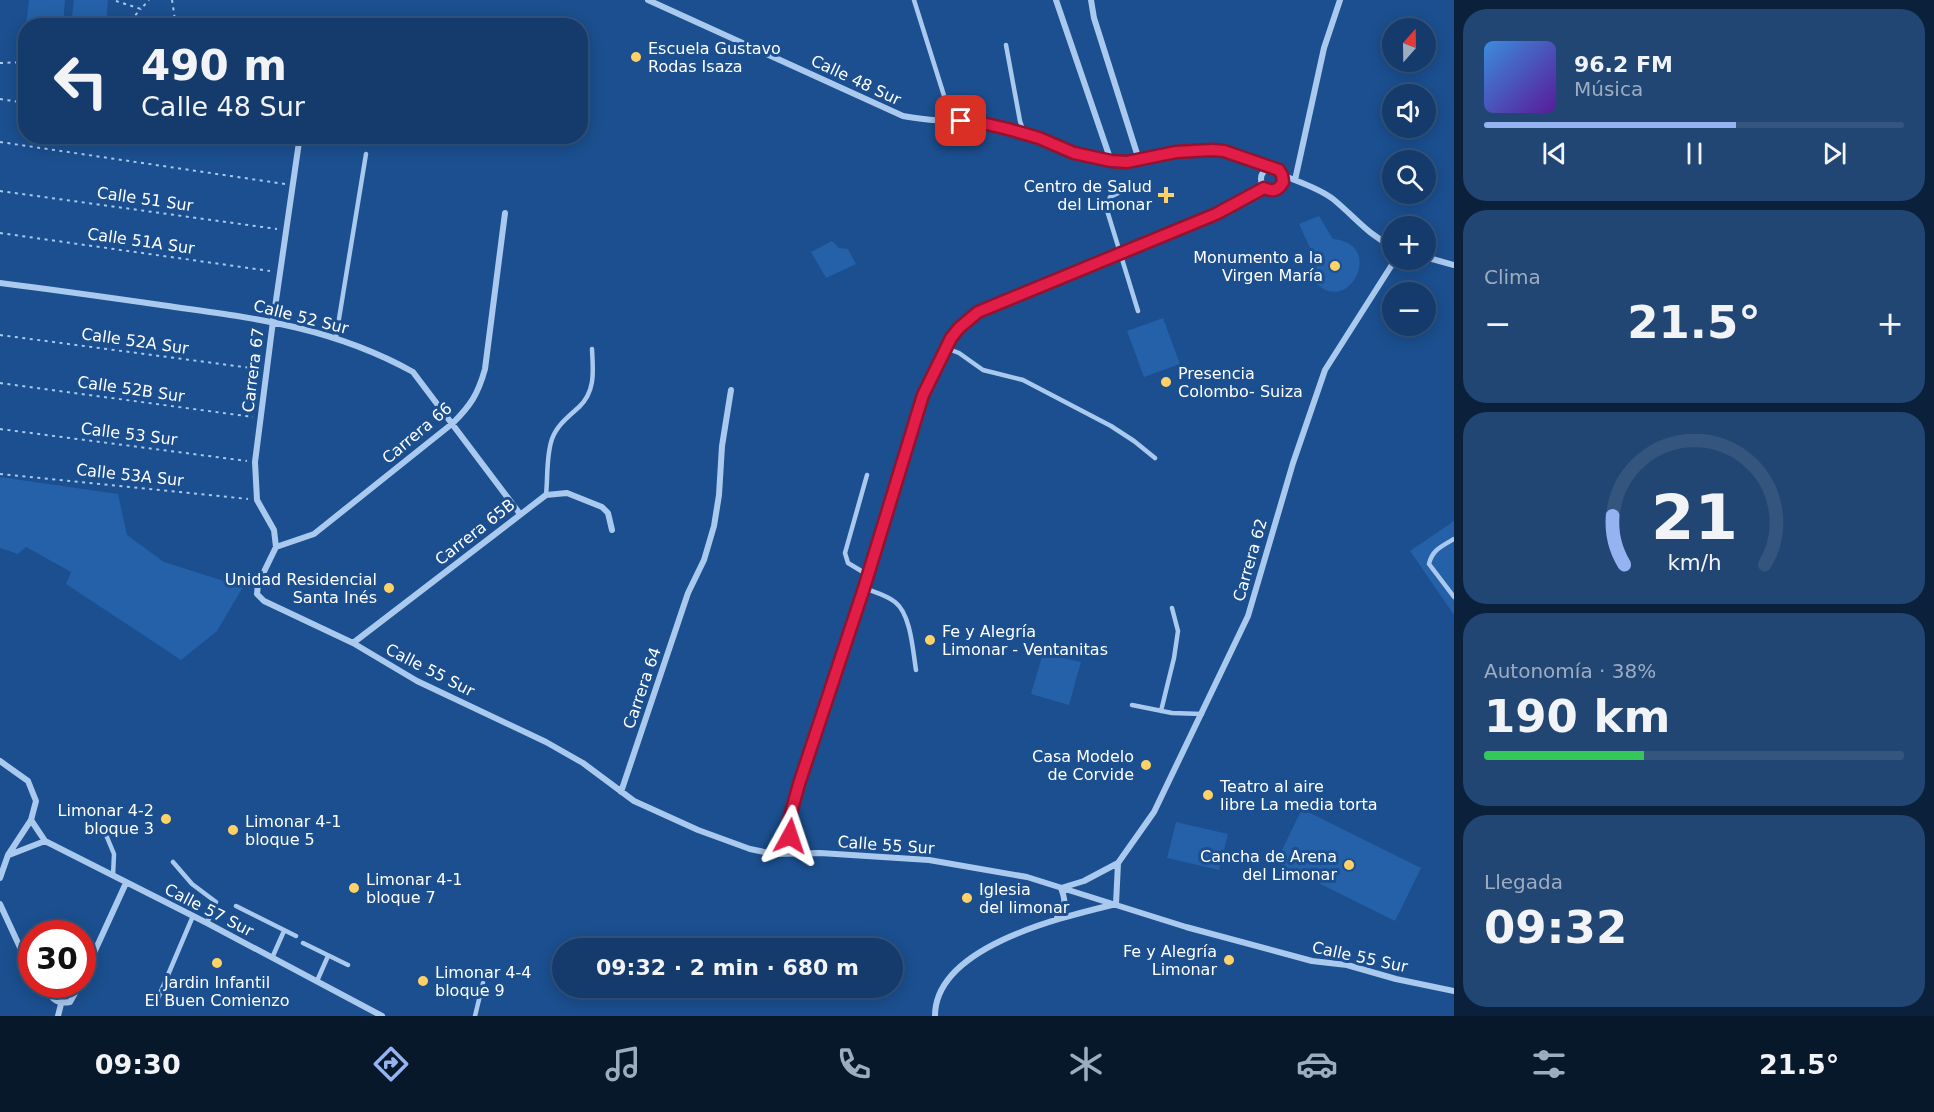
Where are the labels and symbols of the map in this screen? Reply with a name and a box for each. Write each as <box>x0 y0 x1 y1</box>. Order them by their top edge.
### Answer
north arrow <box>1382 18 1436 72</box>
place label: Escuela Gustavo Rodas Isaza <box>648 39 781 76</box>
marker: Escuela Gustavo Rodas Isaza <box>629 50 643 64</box>
street label: Calle 48 Sur <box>808 51 904 109</box>
pin <box>935 95 986 146</box>
place label: Centro de Salud del Limonar <box>1024 177 1152 214</box>
street label: Calle 51 Sur <box>96 183 195 215</box>
marker: Centro de Salud del Limonar <box>1157 186 1175 204</box>
street label: Calle 51A Sur <box>86 224 196 258</box>
place label: Monumento a la Virgen María <box>1193 248 1323 285</box>
marker: Monumento a la Virgen María <box>1328 259 1342 273</box>
street label: Calle 52 Sur <box>252 296 351 338</box>
street label: Calle 52A Sur <box>80 324 190 358</box>
street label: Carrera 67 <box>238 327 268 413</box>
place label: Presencia Colombo- Suiza <box>1178 364 1303 401</box>
street label: Calle 52B Sur <box>76 372 186 406</box>
marker: Presencia Colombo- Suiza <box>1159 375 1173 389</box>
street label: Carrera 66 <box>378 398 456 468</box>
street label: Calle 53 Sur <box>80 419 179 449</box>
street label: Calle 53A Sur <box>75 460 185 490</box>
street label: Carrera 65B <box>431 495 519 569</box>
street label: Carrera 62 <box>1229 516 1271 604</box>
place label: Unidad Residencial Santa Inés <box>225 570 377 607</box>
marker: Unidad Residencial Santa Inés <box>382 581 396 595</box>
place label: Fe y Alegría Limonar - Ventanitas <box>942 622 1108 659</box>
marker: Fe y Alegría Limonar - Ventanitas <box>923 633 937 647</box>
street label: Calle 55 Sur <box>382 639 478 701</box>
street label: Carrera 64 <box>619 645 665 731</box>
place label: Casa Modelo de Corvide <box>1032 747 1134 784</box>
marker: Casa Modelo de Corvide <box>1139 758 1153 772</box>
place label: Teatro al aire libre La media torta <box>1219 777 1378 814</box>
marker: Teatro al aire libre La media torta <box>1201 788 1215 802</box>
place label: Limonar 4-2 bloque 3 <box>58 801 154 838</box>
position arrow <box>758 804 822 868</box>
marker: Limonar 4-2 bloque 3 <box>159 812 173 826</box>
place label: Limonar 4-1 bloque 5 <box>245 812 341 849</box>
marker: Limonar 4-1 bloque 5 <box>226 823 240 837</box>
street label: Calle 55 Sur <box>837 832 936 858</box>
place label: Cancha de Arena del Limonar <box>1200 847 1337 884</box>
marker: Cancha de Arena del Limonar <box>1342 858 1356 872</box>
place label: Limonar 4-1 bloque 7 <box>366 870 462 907</box>
street label: Calle 57 Sur <box>161 879 257 941</box>
place label: Iglesia del limonar <box>979 880 1070 917</box>
marker: Limonar 4-1 bloque 7 <box>347 881 361 895</box>
marker: Iglesia del limonar <box>960 891 974 905</box>
speed limit sign: 30 <box>18 920 96 998</box>
street label: Calle 55 Sur <box>1311 938 1410 976</box>
place label: Fe y Alegría Limonar <box>1123 942 1217 979</box>
marker: Fe y Alegría Limonar <box>1222 953 1236 967</box>
marker: Jardin Infantil El Buen Comienzo <box>210 956 224 970</box>
place label: Limonar 4-4 bloque 9 <box>435 963 531 1000</box>
place label: Jardin Infantil El Buen Comienzo <box>145 973 290 1010</box>
marker: Limonar 4-4 bloque 9 <box>416 974 430 988</box>

